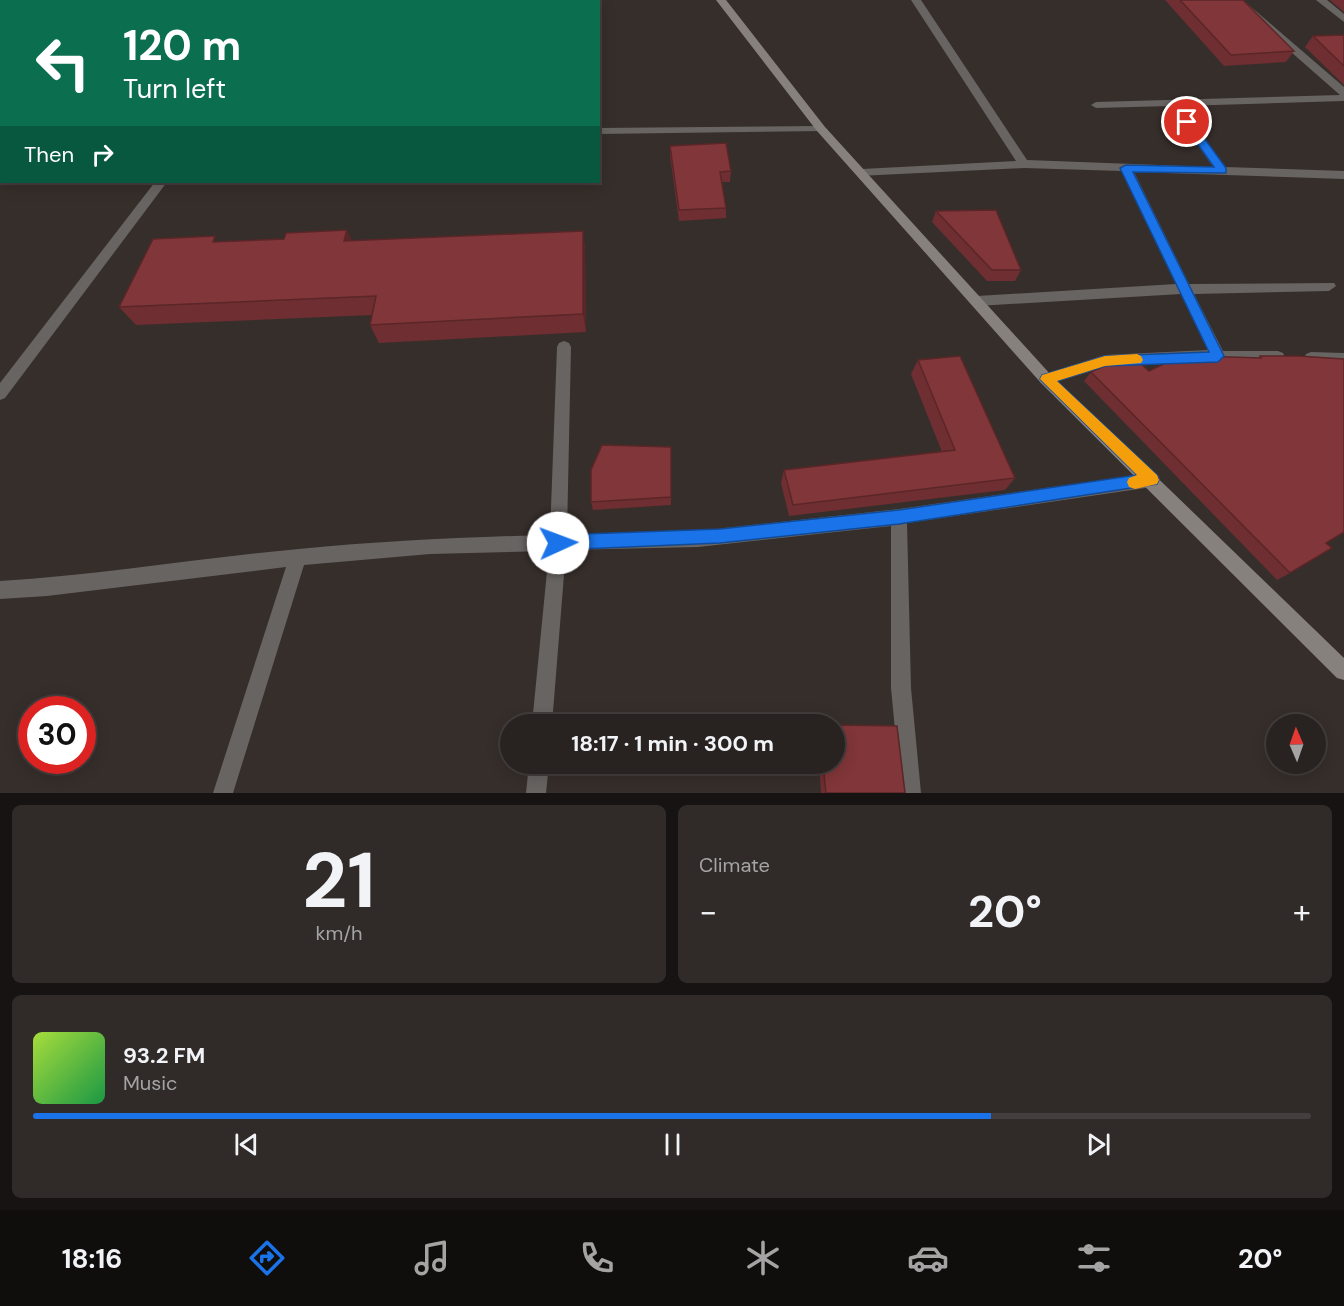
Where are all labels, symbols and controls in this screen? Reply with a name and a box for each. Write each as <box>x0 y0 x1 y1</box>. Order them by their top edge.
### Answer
text: 120 m <box>123 18 241 73</box>
icon: left <box>24 24 102 102</box>
text: Turn left <box>123 71 226 106</box>
pin <box>1161 96 1212 147</box>
icon: arrive <box>1170 105 1203 138</box>
icon: right <box>86 138 119 171</box>
text: Then <box>24 140 74 169</box>
position arrow <box>526 511 590 575</box>
speed limit sign: 30 <box>18 696 96 774</box>
north arrow <box>1266 714 1326 774</box>
map controls <box>1266 714 1326 774</box>
text: 18:17 · 1 min · 300 m <box>571 729 774 758</box>
text: 21 <box>302 830 376 931</box>
text: Climate <box>699 852 770 878</box>
text: 20° <box>968 882 1042 941</box>
text: − <box>699 890 717 933</box>
text: + <box>1293 890 1311 933</box>
text: km/h <box>315 920 363 946</box>
text: 93.2 FM <box>123 1041 205 1070</box>
text: Music <box>123 1070 178 1096</box>
icon: previous <box>230 1128 263 1161</box>
icon: pause <box>656 1128 689 1161</box>
icon: next <box>1082 1128 1115 1161</box>
icon: directions <box>246 1237 288 1279</box>
icon: music <box>411 1237 453 1279</box>
icon: phone <box>576 1237 618 1279</box>
icon: climate <box>742 1237 784 1279</box>
icon: car <box>907 1237 949 1279</box>
icon: filters <box>1073 1237 1115 1279</box>
text: 18:16 <box>62 1241 122 1276</box>
text: 20° <box>1238 1241 1282 1276</box>

